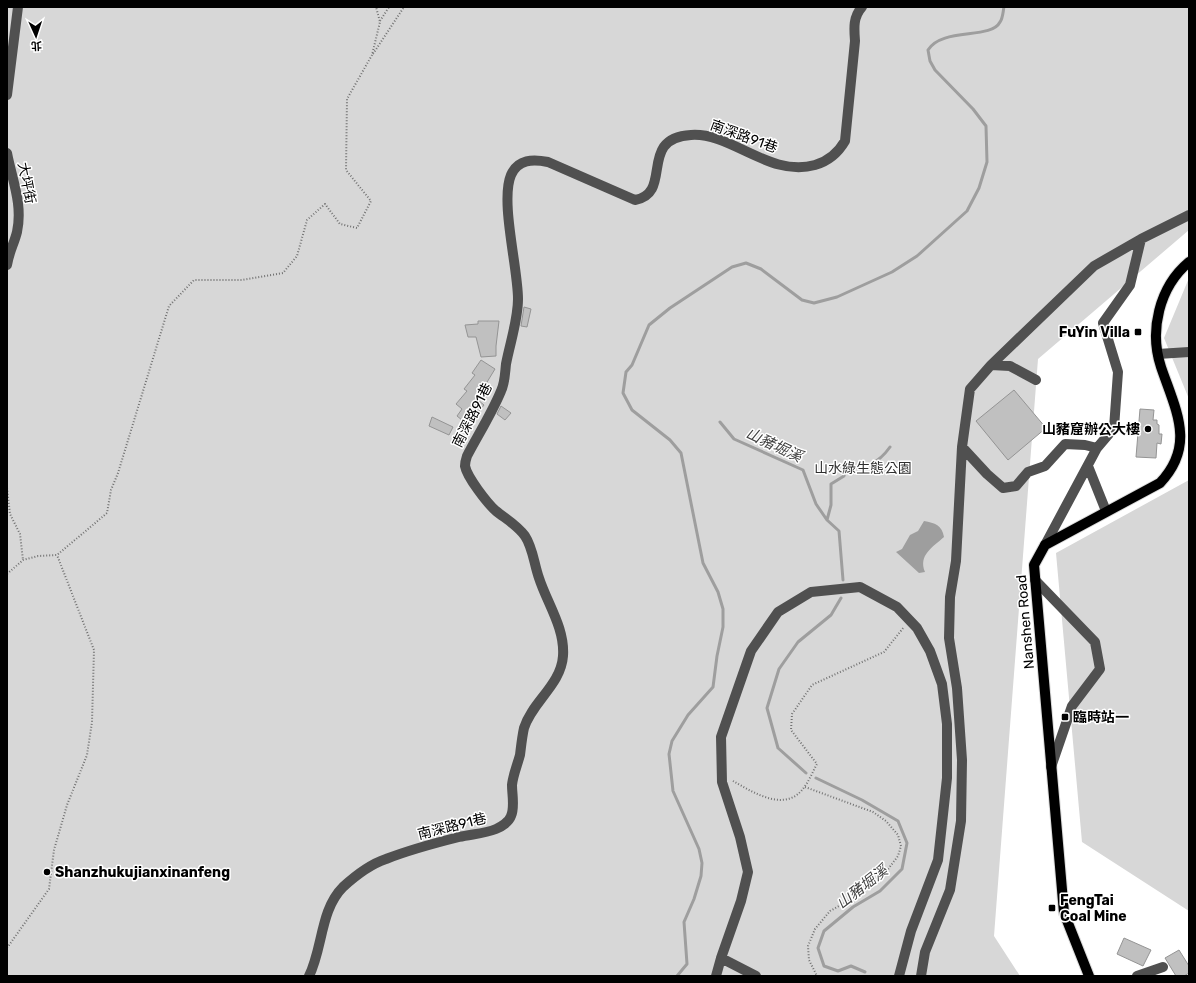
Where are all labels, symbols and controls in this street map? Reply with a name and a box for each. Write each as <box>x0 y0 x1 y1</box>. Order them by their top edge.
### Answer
north arrow <box>16 16 56 56</box>
text: 北 <box>31 39 42 52</box>
street label: 南深路91巷 <box>708 116 780 156</box>
street label: 大坪街 <box>14 161 39 205</box>
place label: FuYin Villa <box>1059 324 1130 341</box>
marker: FuYin Villa <box>1133 327 1143 337</box>
street label: 南深路91巷 <box>449 380 496 450</box>
place label: 山豬窟辦公大樓 <box>1042 421 1140 438</box>
water label: 山豬堀溪 <box>743 424 807 467</box>
marker: 山豬窟辦公大樓 <box>1143 424 1153 434</box>
park label: 山水綠生態公園 <box>814 460 912 477</box>
street label: Nanshen Road <box>1013 574 1038 670</box>
place label: 臨時站一 <box>1073 709 1129 726</box>
marker: 臨時站一 <box>1060 712 1070 722</box>
street label: 南深路91巷 <box>416 810 488 843</box>
water label: 山豬堀溪 <box>833 860 893 913</box>
place label: Shanzhukujianxinanfeng <box>55 864 230 881</box>
marker: Shanzhukujianxinanfeng <box>42 867 52 877</box>
place label: FengTai Coal Mine <box>1060 892 1127 925</box>
marker: FengTai Coal Mine <box>1047 903 1057 913</box>

